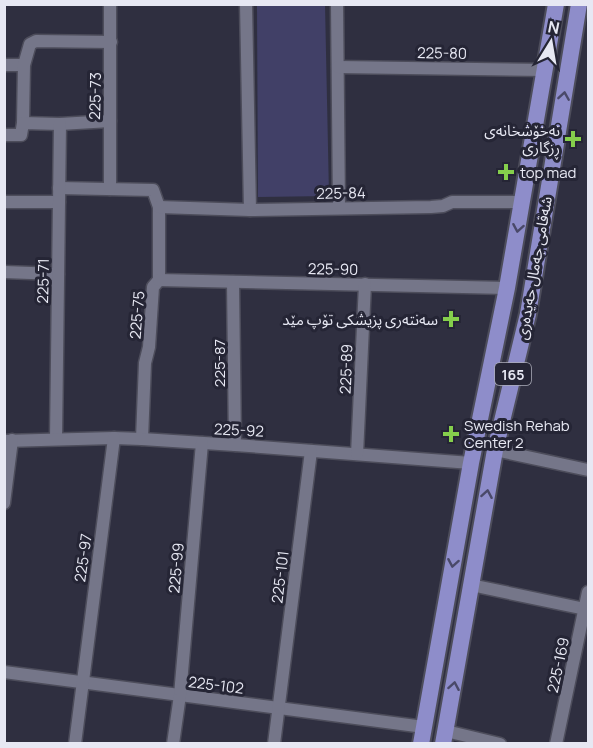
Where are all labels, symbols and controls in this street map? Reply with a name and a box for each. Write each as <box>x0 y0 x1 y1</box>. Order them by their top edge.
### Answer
north arrow <box>521 12 581 72</box>
text: N <box>546 15 562 39</box>
street label: 225-80 <box>417 42 467 64</box>
street label: 225-73 <box>84 72 106 120</box>
one-way arrow <box>557 92 570 102</box>
place label: نەخۆشخانەی ڕزگاری <box>484 120 560 160</box>
marker: نەخۆشخانەی ڕزگاری <box>564 130 582 148</box>
place label: top mad <box>520 162 576 183</box>
marker: top mad <box>497 163 515 181</box>
street label: 225-84 <box>316 182 366 204</box>
street label: شەقامی جەمال حەیدەری <box>511 194 557 341</box>
one-way arrow <box>512 222 525 232</box>
street label: 225-71 <box>32 258 54 304</box>
street label: 225-90 <box>308 258 358 280</box>
street label: 225-75 <box>124 290 150 340</box>
place label: سەنتەری پزیشکی تۆپ مێد <box>282 309 438 330</box>
marker: سەنتەری پزیشکی تۆپ مێد <box>442 310 460 328</box>
street label: 225-87 <box>209 339 230 387</box>
street label: 225-89 <box>335 344 357 394</box>
road number: 165 <box>495 363 531 385</box>
place label: Swedish Rehab Center 2 <box>464 415 570 453</box>
street label: 225-92 <box>214 418 264 442</box>
marker: Swedish Rehab Center 2 <box>442 425 460 443</box>
one-way arrow <box>480 489 493 499</box>
street label: 225-97 <box>69 532 97 584</box>
street label: 225-99 <box>163 542 189 594</box>
street label: 225-101 <box>266 549 294 605</box>
one-way arrow <box>447 558 460 568</box>
street label: 225-169 <box>542 635 574 695</box>
street label: 225-102 <box>187 671 245 699</box>
one-way arrow <box>447 681 459 691</box>

